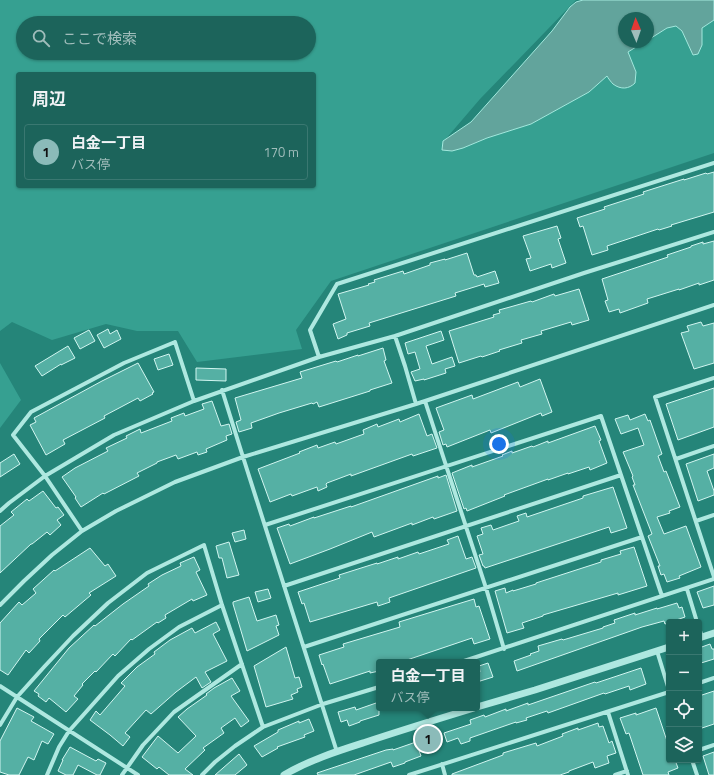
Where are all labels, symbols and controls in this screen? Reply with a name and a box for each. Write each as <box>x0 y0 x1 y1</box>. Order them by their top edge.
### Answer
north arrow <box>618 12 654 48</box>
search box <box>16 16 316 60</box>
icon: search <box>30 27 52 49</box>
text: ここで検索 <box>62 27 137 50</box>
text: 周辺 <box>32 86 66 112</box>
text: 白金一丁目 <box>71 131 146 154</box>
text: 1 <box>42 142 50 162</box>
text: 170 m <box>263 142 299 162</box>
text: バス停 <box>71 154 110 174</box>
your location <box>489 434 509 454</box>
map controls <box>666 619 702 763</box>
button: + <box>666 619 702 655</box>
button: − <box>666 655 702 691</box>
popup <box>376 659 480 711</box>
text: 白金一丁目 <box>390 664 466 687</box>
text: バス停 <box>390 687 430 707</box>
button: locate <box>666 691 702 727</box>
pin: 1 <box>415 724 441 754</box>
button: layers <box>666 727 702 763</box>

